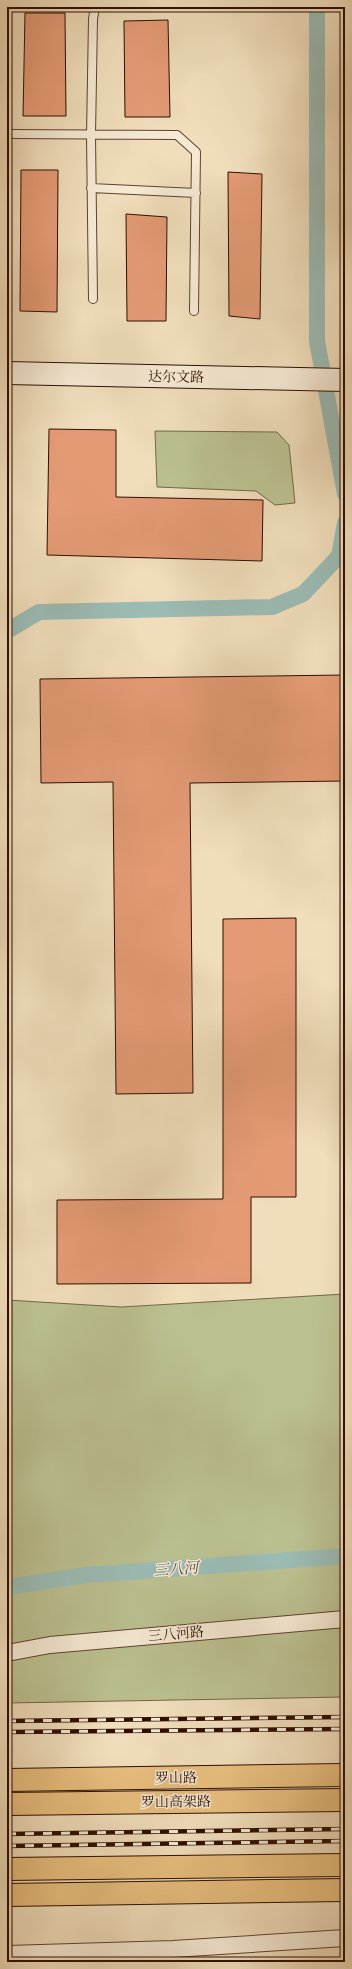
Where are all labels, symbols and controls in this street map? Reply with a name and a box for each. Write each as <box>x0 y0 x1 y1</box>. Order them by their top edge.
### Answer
street label: 达尔文路 <box>148 367 204 387</box>
water label: 三八河 <box>153 1557 202 1581</box>
street label: 三八河路 <box>147 1622 205 1646</box>
street label: 罗山路 <box>155 1768 197 1788</box>
street label: 罗山高架路 <box>141 1792 211 1812</box>

